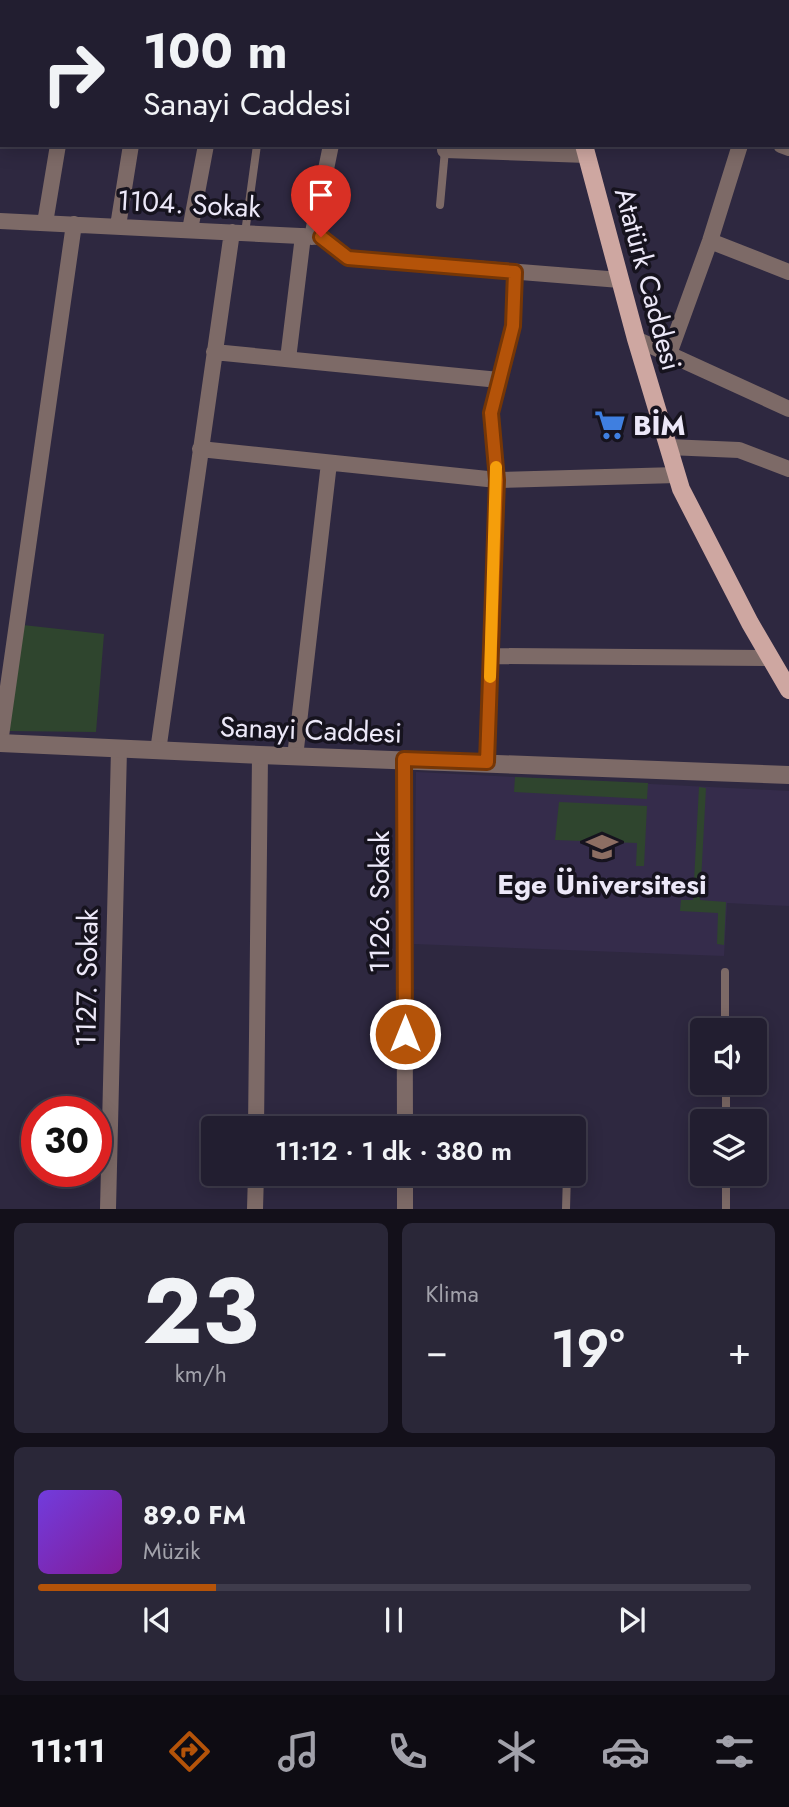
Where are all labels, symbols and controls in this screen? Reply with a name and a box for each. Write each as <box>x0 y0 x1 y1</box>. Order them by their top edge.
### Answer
text: 100 m <box>143 16 288 86</box>
icon: right <box>28 28 119 119</box>
text: Sanayi Caddesi <box>143 81 351 127</box>
pin <box>291 165 351 237</box>
icon: arrive <box>302 176 340 214</box>
street label: 1104. Sokak <box>116 180 263 228</box>
street label: Atatürk Caddesi <box>604 183 692 375</box>
place label: BİM <box>633 405 686 446</box>
supermarket icon: BİM <box>593 408 627 442</box>
street label: Sanayi Caddesi <box>219 706 403 754</box>
street label: 1126. Sokak <box>359 830 400 973</box>
school or university icon: Ege Üniversitesi <box>585 830 619 864</box>
place label: Ege Üniversitesi <box>497 864 707 905</box>
street label: 1127. Sokak <box>65 908 109 1048</box>
position arrow <box>368 997 442 1071</box>
map controls <box>690 1018 767 1186</box>
button: sound <box>690 1018 767 1095</box>
speed limit sign: 30 <box>21 1096 112 1187</box>
button: layers <box>690 1109 767 1186</box>
text: 11:12 · 1 dk · 380 m <box>275 1132 512 1170</box>
text: 23 <box>143 1246 259 1377</box>
text: Klima <box>426 1277 479 1311</box>
text: 19° <box>551 1311 625 1387</box>
text: − <box>426 1323 448 1378</box>
text: + <box>728 1323 751 1378</box>
text: km/h <box>175 1357 227 1391</box>
text: 89.0 FM <box>143 1496 246 1534</box>
text: Müzik <box>143 1534 200 1568</box>
icon: previous <box>138 1601 176 1639</box>
icon: pause <box>375 1601 413 1639</box>
icon: next <box>613 1601 651 1639</box>
icon: directions <box>165 1727 214 1776</box>
icon: music <box>274 1727 323 1776</box>
icon: phone <box>383 1727 432 1776</box>
icon: climate <box>492 1727 541 1776</box>
icon: car <box>601 1727 650 1776</box>
icon: filters <box>710 1727 759 1776</box>
text: 11:11 <box>30 1728 105 1774</box>

